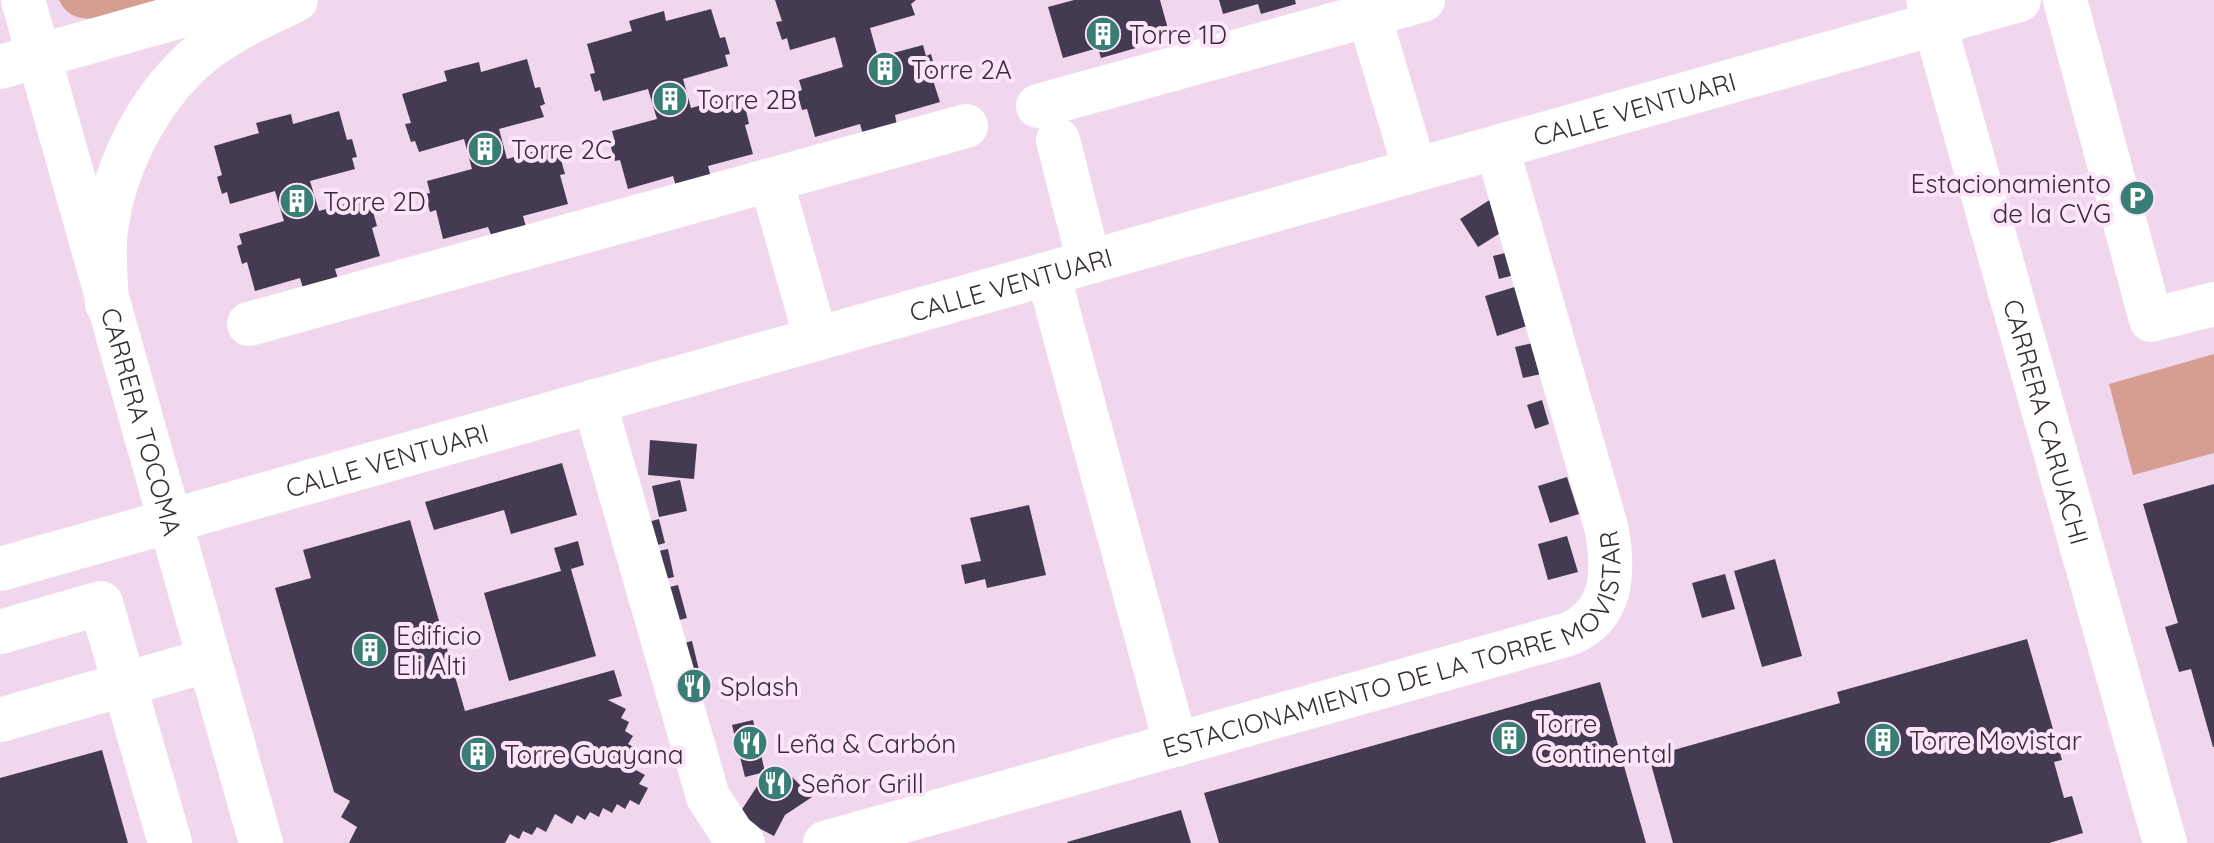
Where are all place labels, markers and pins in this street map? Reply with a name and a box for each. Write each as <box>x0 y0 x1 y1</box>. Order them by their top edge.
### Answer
building icon: Torre 1D <box>1084 15 1122 53</box>
place label: Torre 1D <box>1129 18 1227 51</box>
building icon: Torre 2A <box>866 50 904 88</box>
place label: Torre 2A <box>911 53 1012 86</box>
building icon: Torre 2B <box>651 80 689 118</box>
place label: Torre 2B <box>696 83 797 116</box>
building icon: Torre 2C <box>466 130 504 168</box>
place label: Torre 2C <box>511 133 612 166</box>
place label: Estacionamiento de la CVG <box>1911 167 2111 230</box>
parking icon: Estacionamiento de la CVG <box>2118 179 2156 217</box>
building icon: Torre 2D <box>278 182 316 220</box>
place label: Torre 2D <box>323 185 426 218</box>
place label: Edificio Eli Alti <box>396 619 482 682</box>
building icon: Edificio Eli Alti <box>351 631 389 669</box>
restaurant icon: Splash <box>675 667 713 705</box>
place label: Splash <box>720 670 799 703</box>
place label: Torre Continental <box>1535 707 1672 770</box>
building icon: Torre Continental <box>1490 719 1528 757</box>
building icon: Torre Movistar <box>1864 721 1902 759</box>
restaurant icon: Leña & Carbón <box>731 724 769 762</box>
place label: Torre Movistar <box>1909 724 2082 757</box>
place label: Leña & Carbón <box>776 727 956 760</box>
building icon: Torre Guayana <box>459 735 497 773</box>
place label: Torre Guayana <box>504 738 683 771</box>
restaurant icon: Señor Grill <box>756 764 794 802</box>
place label: Señor Grill <box>801 767 924 800</box>

